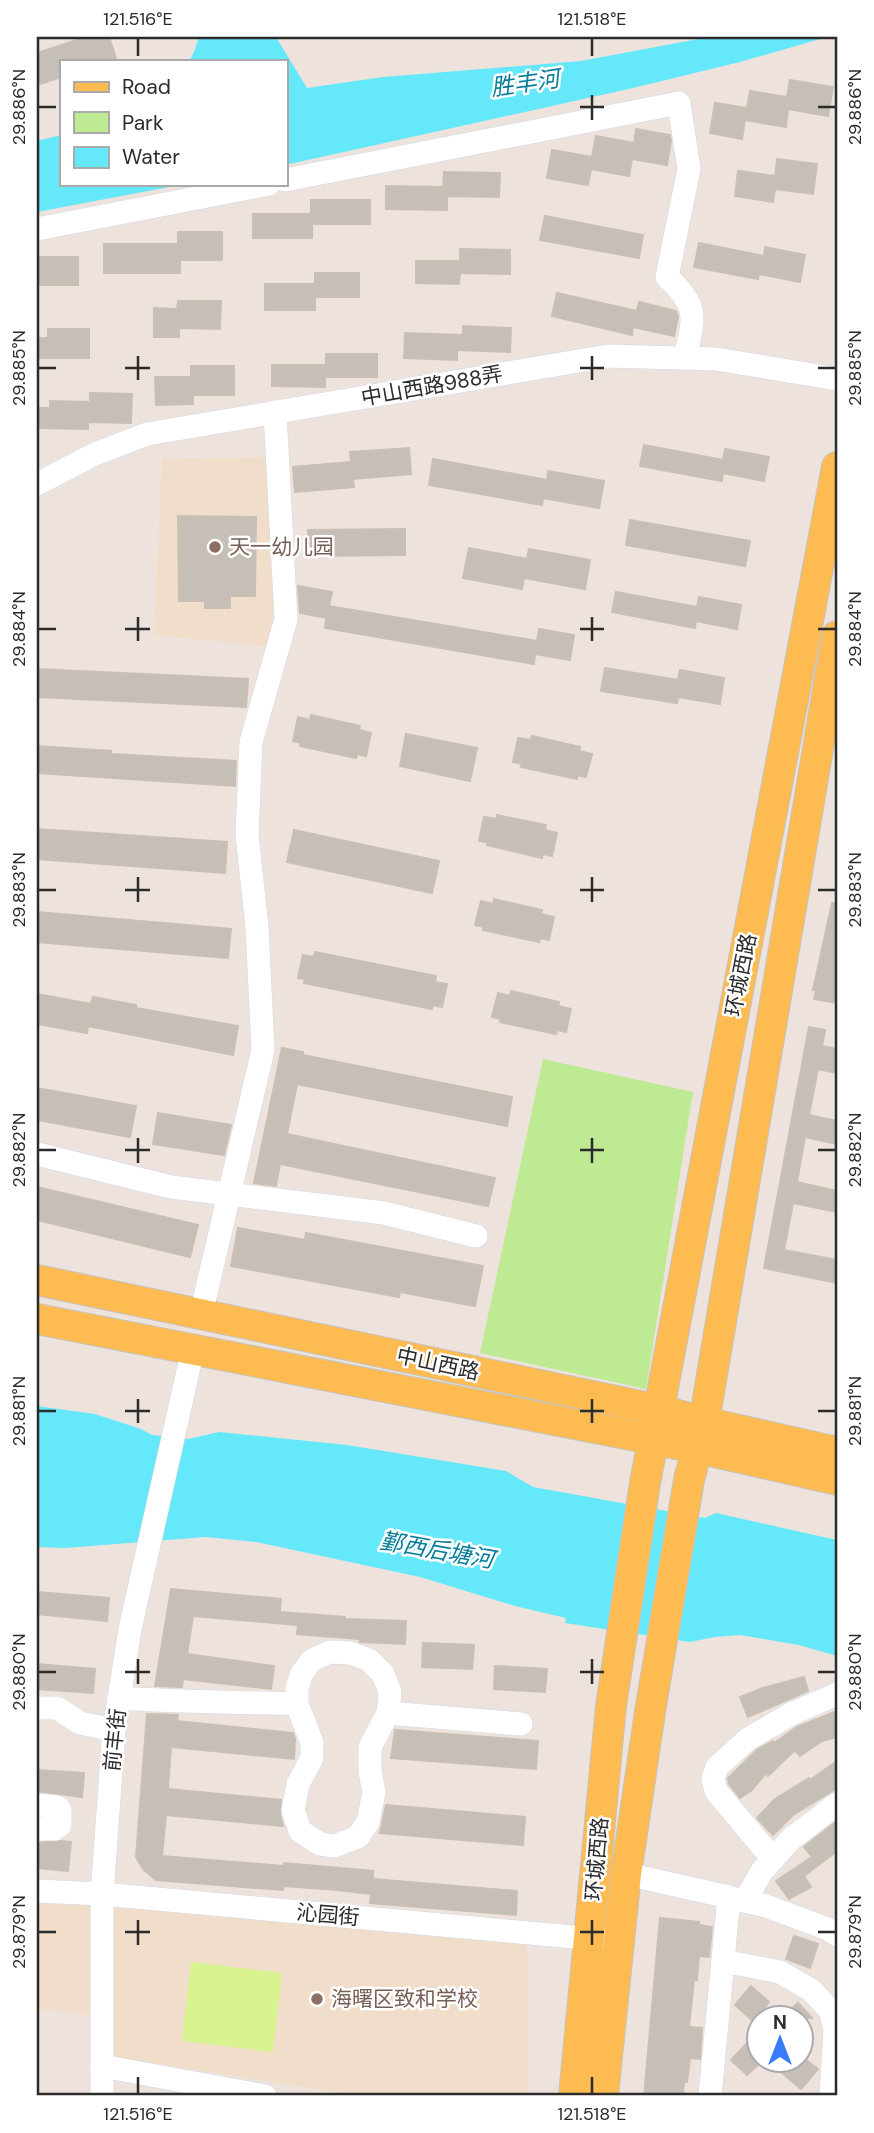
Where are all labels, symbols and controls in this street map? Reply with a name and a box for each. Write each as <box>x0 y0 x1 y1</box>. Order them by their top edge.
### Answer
text: 121.516°E <box>103 7 173 31</box>
text: 121.518°E <box>557 7 627 31</box>
legend <box>60 60 287 186</box>
water label: 胜丰河 <box>489 63 565 103</box>
text: 29.886°N <box>7 69 31 145</box>
text: 29.886°N <box>843 69 867 145</box>
text: Road <box>122 73 171 101</box>
text: Park <box>122 109 164 137</box>
text: Water <box>122 143 180 171</box>
text: 29.885°N <box>7 330 31 406</box>
text: 29.885°N <box>843 330 867 406</box>
street label: 中山西路988弄 <box>359 360 505 412</box>
place label: 天一幼儿园 <box>229 533 334 561</box>
marker: 天一幼儿园 <box>207 539 223 555</box>
text: 29.884°N <box>7 591 31 667</box>
text: 29.884°N <box>843 591 867 667</box>
text: 29.883°N <box>7 852 31 928</box>
text: 29.883°N <box>843 852 867 928</box>
street label: 环城西路 <box>719 931 763 1019</box>
text: 29.882°N <box>7 1112 31 1188</box>
text: 29.882°N <box>843 1112 867 1188</box>
street label: 中山西路 <box>394 1342 482 1386</box>
text: 29.881°N <box>7 1376 31 1446</box>
text: 29.881°N <box>843 1376 867 1446</box>
water label: 鄞西后塘河 <box>378 1525 500 1575</box>
text: 29.880°N <box>7 1633 31 1711</box>
text: 29.880°N <box>843 1633 867 1711</box>
street label: 前丰街 <box>98 1707 132 1773</box>
street label: 环城西路 <box>579 1816 615 1902</box>
text: 29.879°N <box>7 1895 31 1969</box>
text: 29.879°N <box>843 1895 867 1969</box>
street label: 沁园街 <box>295 1898 361 1932</box>
place label: 海曙区致和学校 <box>331 1985 478 2013</box>
marker: 海曙区致和学校 <box>309 1991 325 2007</box>
north arrow <box>744 2004 814 2074</box>
text: N <box>773 2010 787 2035</box>
text: 121.516°E <box>103 2102 173 2126</box>
text: 121.518°E <box>557 2102 627 2126</box>

